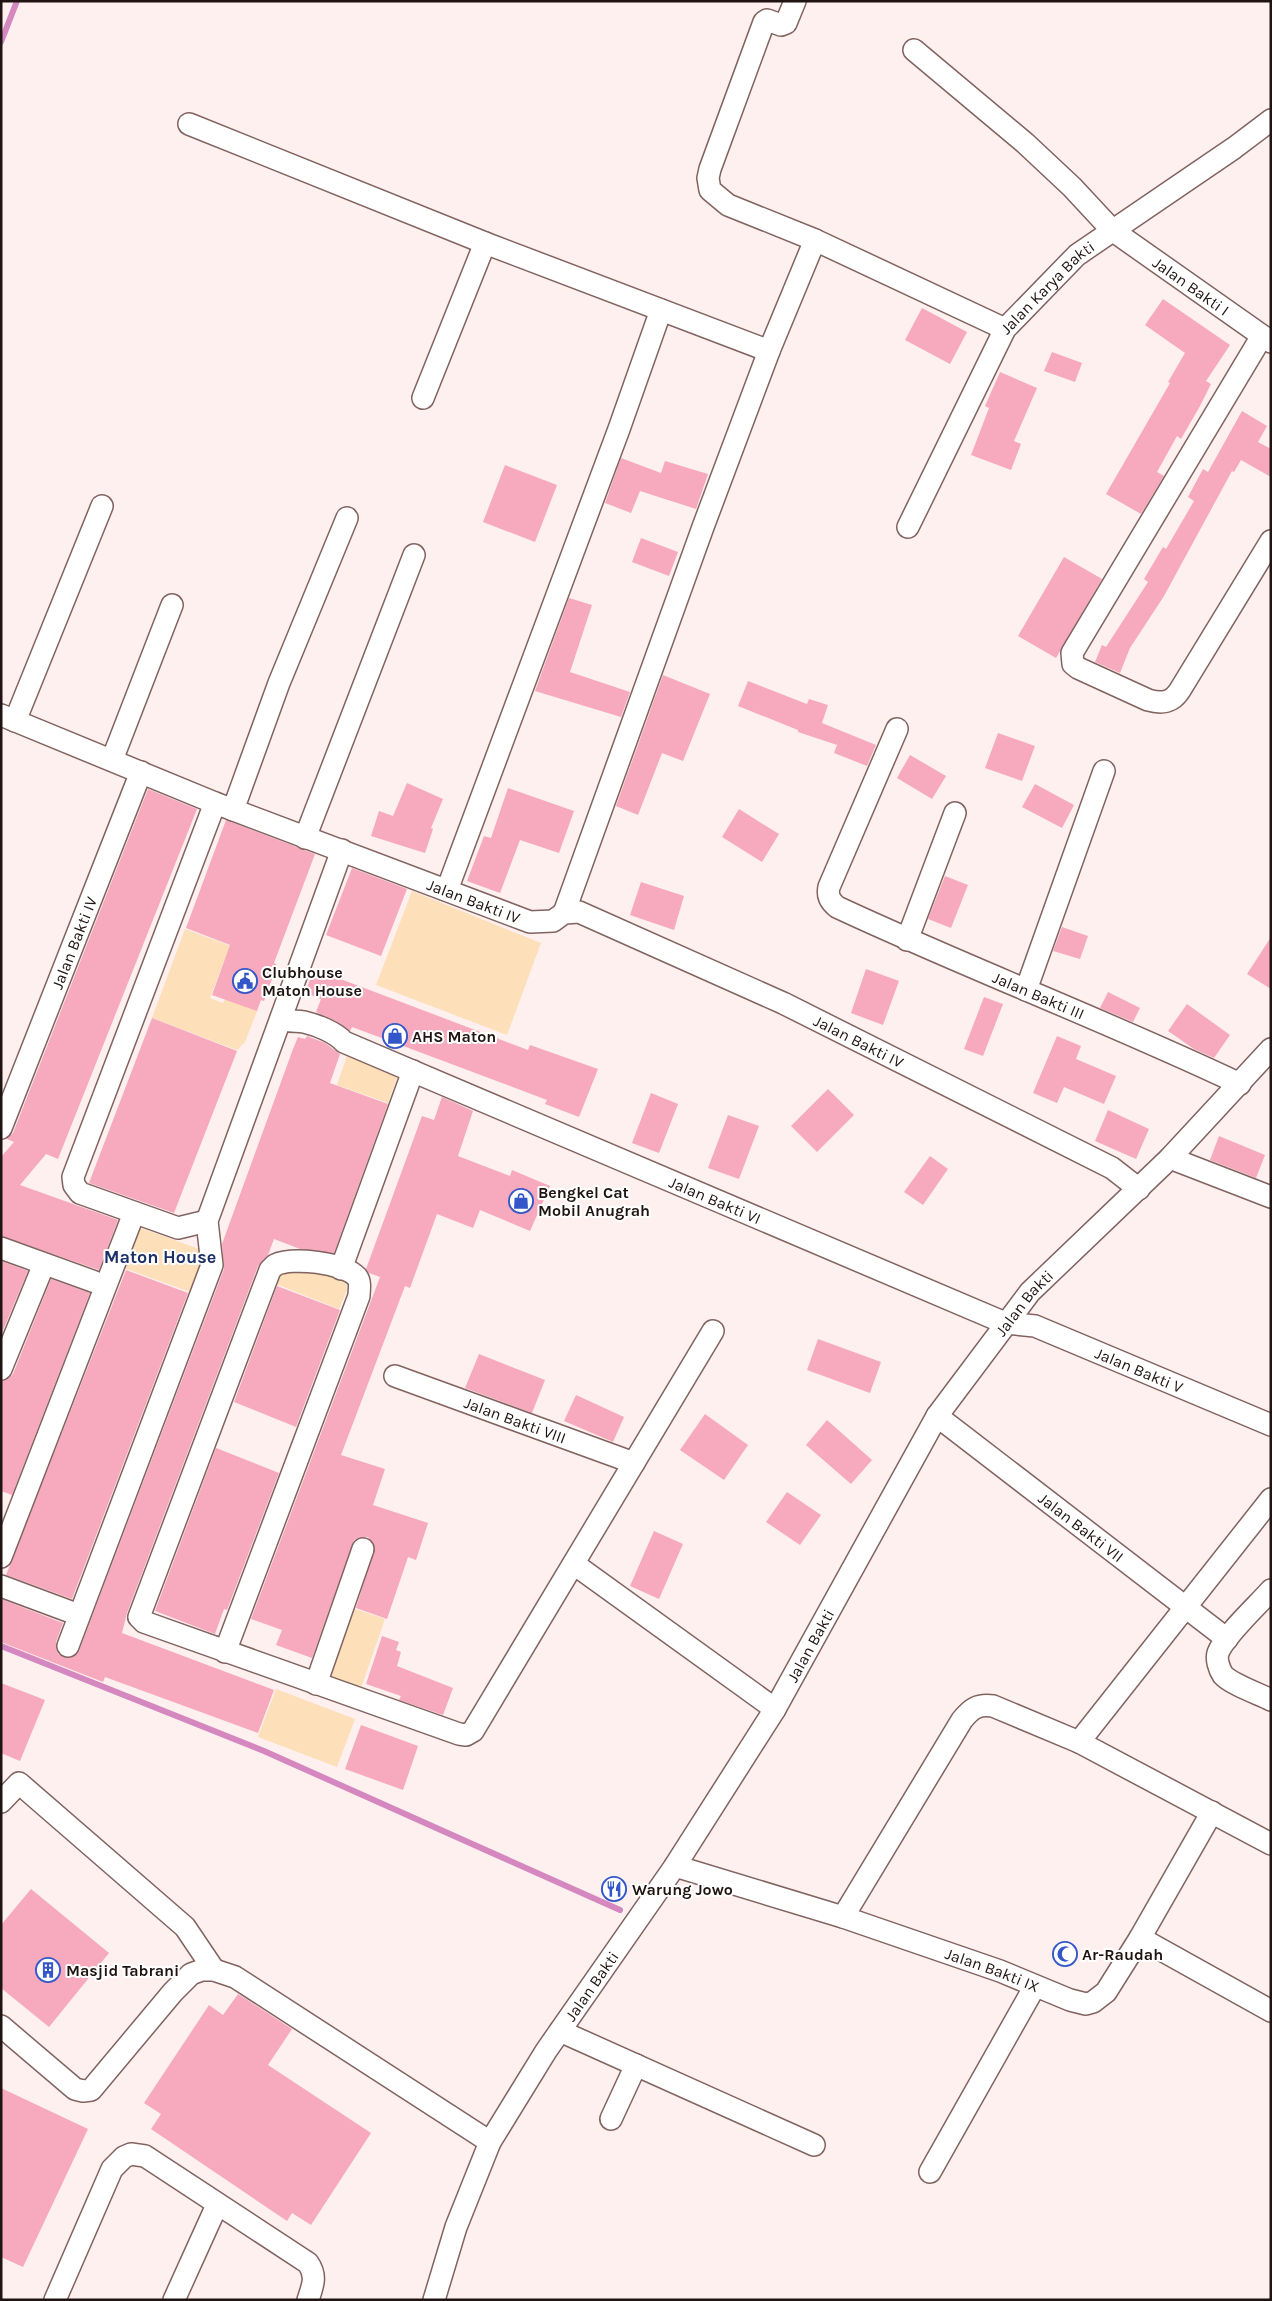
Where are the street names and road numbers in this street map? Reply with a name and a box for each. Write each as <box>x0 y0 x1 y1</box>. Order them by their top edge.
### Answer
street label: Jalan Karya Bakti <box>996 237 1098 338</box>
street label: Jalan Bakti I <box>1149 253 1233 320</box>
street label: Jalan Bakti IV <box>424 875 523 927</box>
street label: Jalan Bakti IV <box>48 894 101 992</box>
street label: Jalan Bakti III <box>990 968 1087 1024</box>
street label: Jalan Bakti IV <box>811 1011 907 1072</box>
street label: Jalan Bakti VI <box>666 1172 764 1228</box>
street label: Jalan Bakti <box>991 1266 1057 1340</box>
street label: Jalan Bakti V <box>1092 1343 1186 1397</box>
street label: Jalan Bakti VIII <box>462 1393 569 1447</box>
street label: Jalan Bakti VII <box>1035 1489 1127 1566</box>
street label: Jalan Bakti <box>783 1606 838 1686</box>
street label: Jalan Bakti IX <box>943 1944 1042 1996</box>
street label: Jalan Bakti <box>561 1948 623 2025</box>

